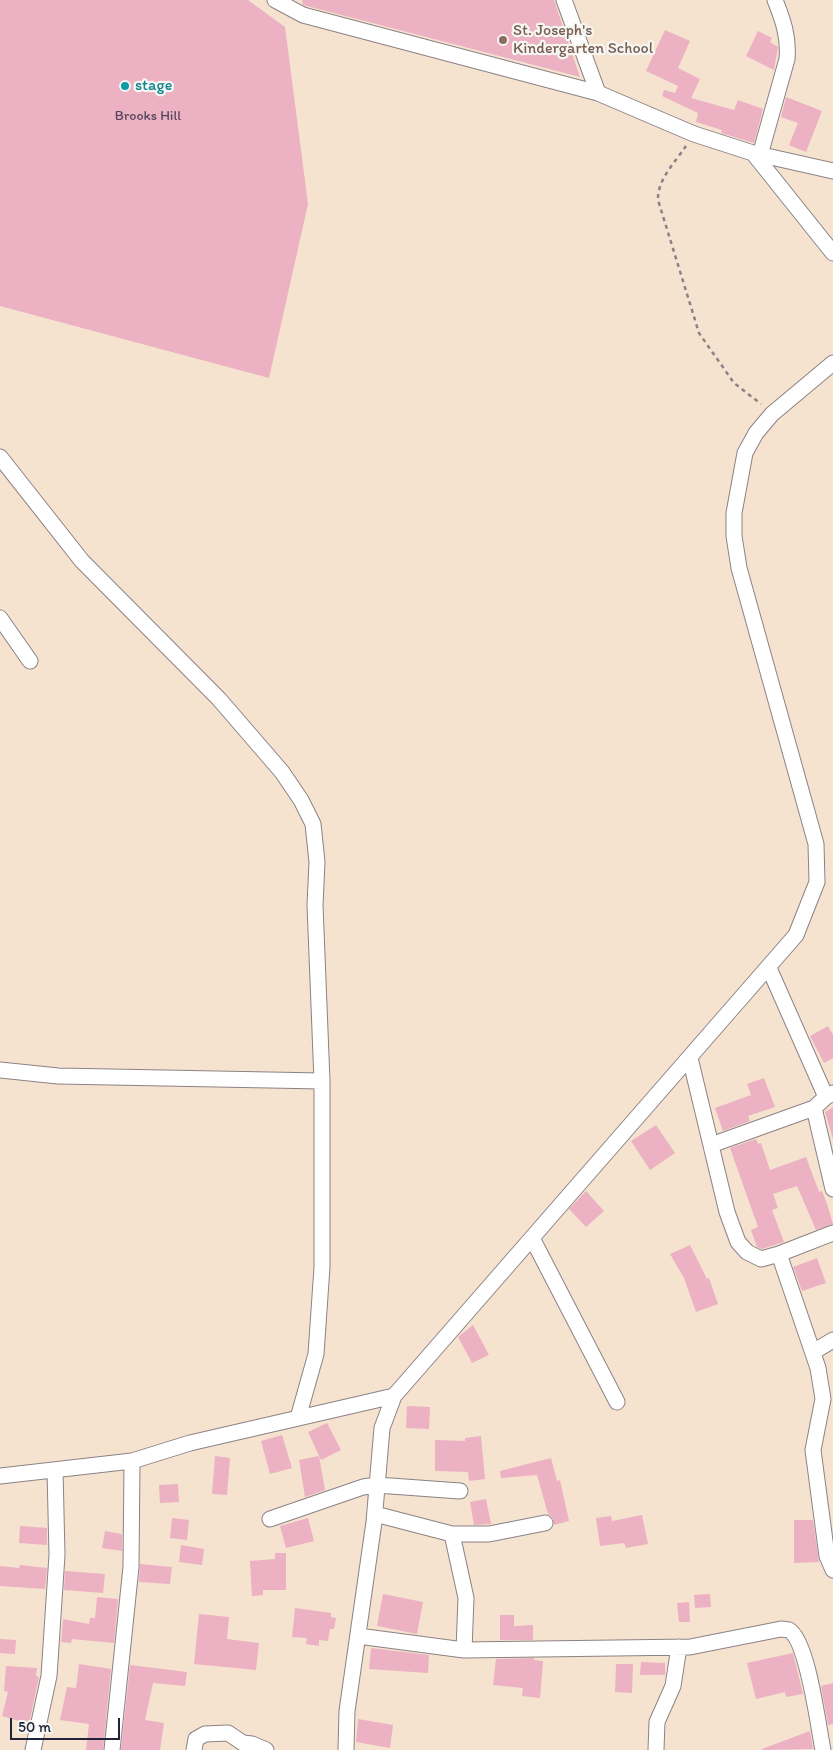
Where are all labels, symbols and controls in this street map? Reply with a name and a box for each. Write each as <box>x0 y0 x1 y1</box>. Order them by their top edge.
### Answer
place label: St. Joseph's Kindergarten School <box>513 21 653 59</box>
marker: St. Joseph's Kindergarten School <box>497 34 509 46</box>
place label: stage <box>135 76 172 96</box>
marker: stage <box>119 80 131 92</box>
house number: Brooks Hill <box>115 108 181 124</box>
scale bar <box>12 1708 122 1740</box>
text: 50 m <box>18 1718 51 1736</box>

